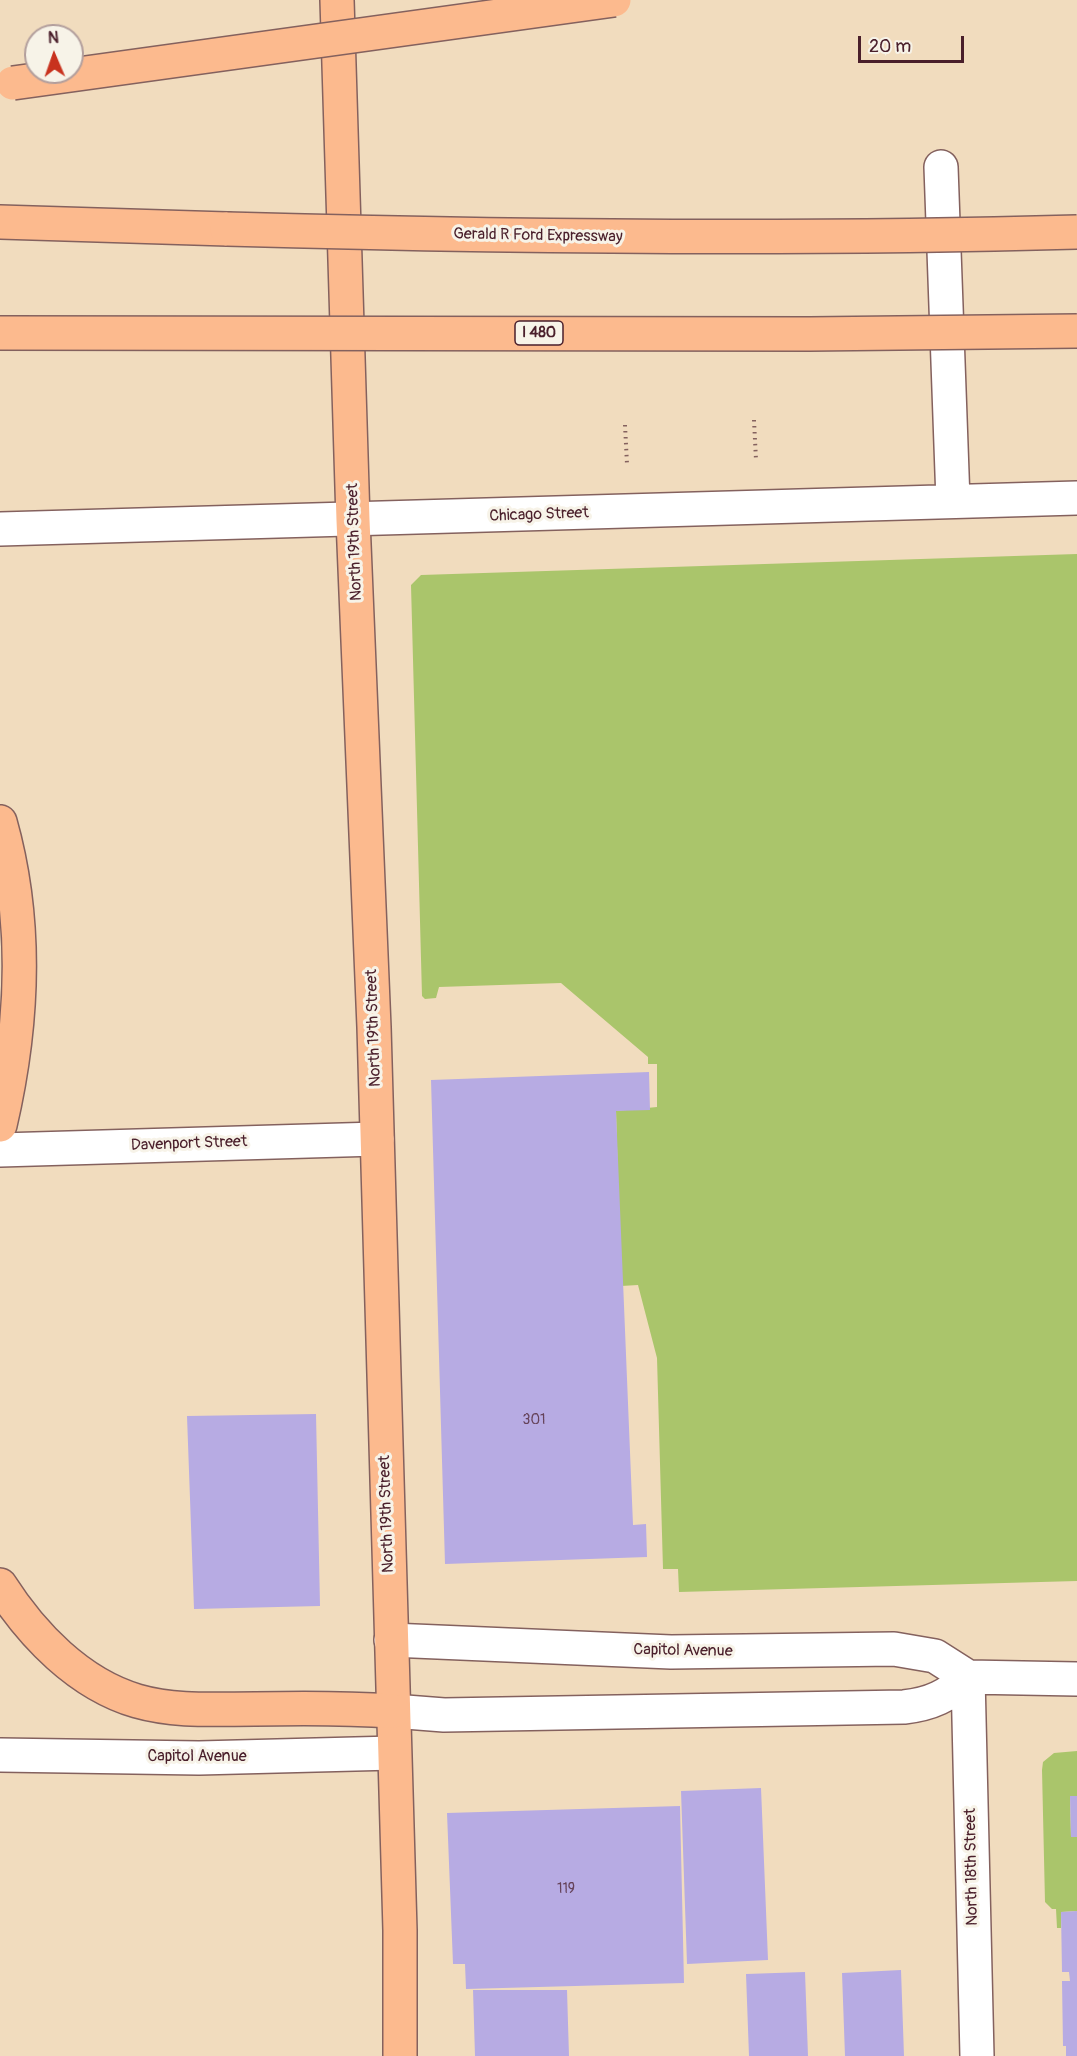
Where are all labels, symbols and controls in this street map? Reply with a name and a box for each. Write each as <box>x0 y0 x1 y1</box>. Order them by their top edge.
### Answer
north arrow <box>24 24 84 84</box>
scale bar <box>861 24 968 62</box>
text: N <box>48 28 59 48</box>
text: 20 m <box>869 35 911 58</box>
street label: Gerald R Ford Expressway <box>453 225 623 247</box>
road number: I 480 <box>515 321 563 345</box>
street label: North 19th Street <box>343 483 367 601</box>
street label: Chicago Street <box>489 504 589 526</box>
street label: North 19th Street <box>362 969 386 1087</box>
street label: Davenport Street <box>130 1132 248 1156</box>
house number: 301 <box>523 1412 545 1428</box>
street label: North 19th Street <box>375 1455 399 1573</box>
street label: Capitol Avenue <box>633 1641 733 1661</box>
street label: Capitol Avenue <box>147 1747 247 1767</box>
street label: North 18th Street <box>961 1808 983 1926</box>
house number: 119 <box>557 1881 575 1897</box>

